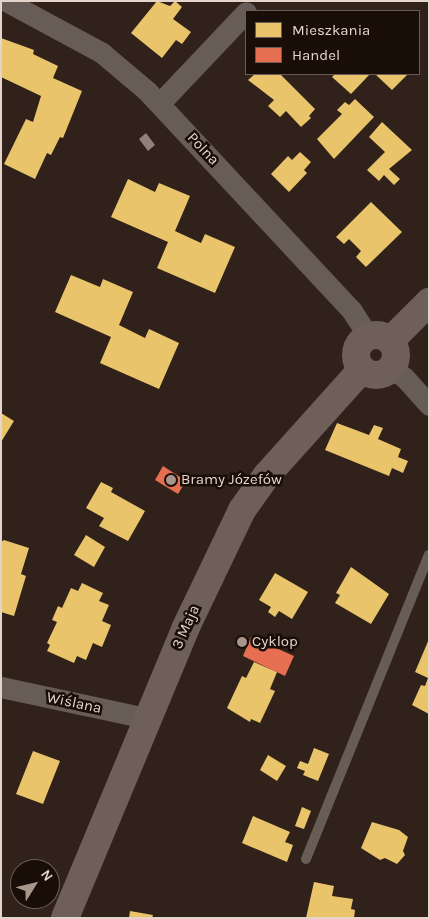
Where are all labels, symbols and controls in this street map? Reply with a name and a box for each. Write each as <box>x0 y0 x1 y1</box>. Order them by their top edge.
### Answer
legend <box>245 10 420 75</box>
text: Mieszkania <box>292 21 370 39</box>
text: Handel <box>292 46 340 64</box>
street label: Polna <box>183 129 223 169</box>
place label: Bramy Józefów <box>181 471 282 489</box>
marker: Bramy Józefów <box>165 474 177 486</box>
street label: 3 Maja <box>168 602 204 652</box>
place label: Cyklop <box>252 633 298 651</box>
marker: Cyklop <box>236 636 248 648</box>
street label: Wiślana <box>45 688 103 718</box>
north arrow <box>10 859 60 909</box>
text: N <box>37 866 57 885</box>

